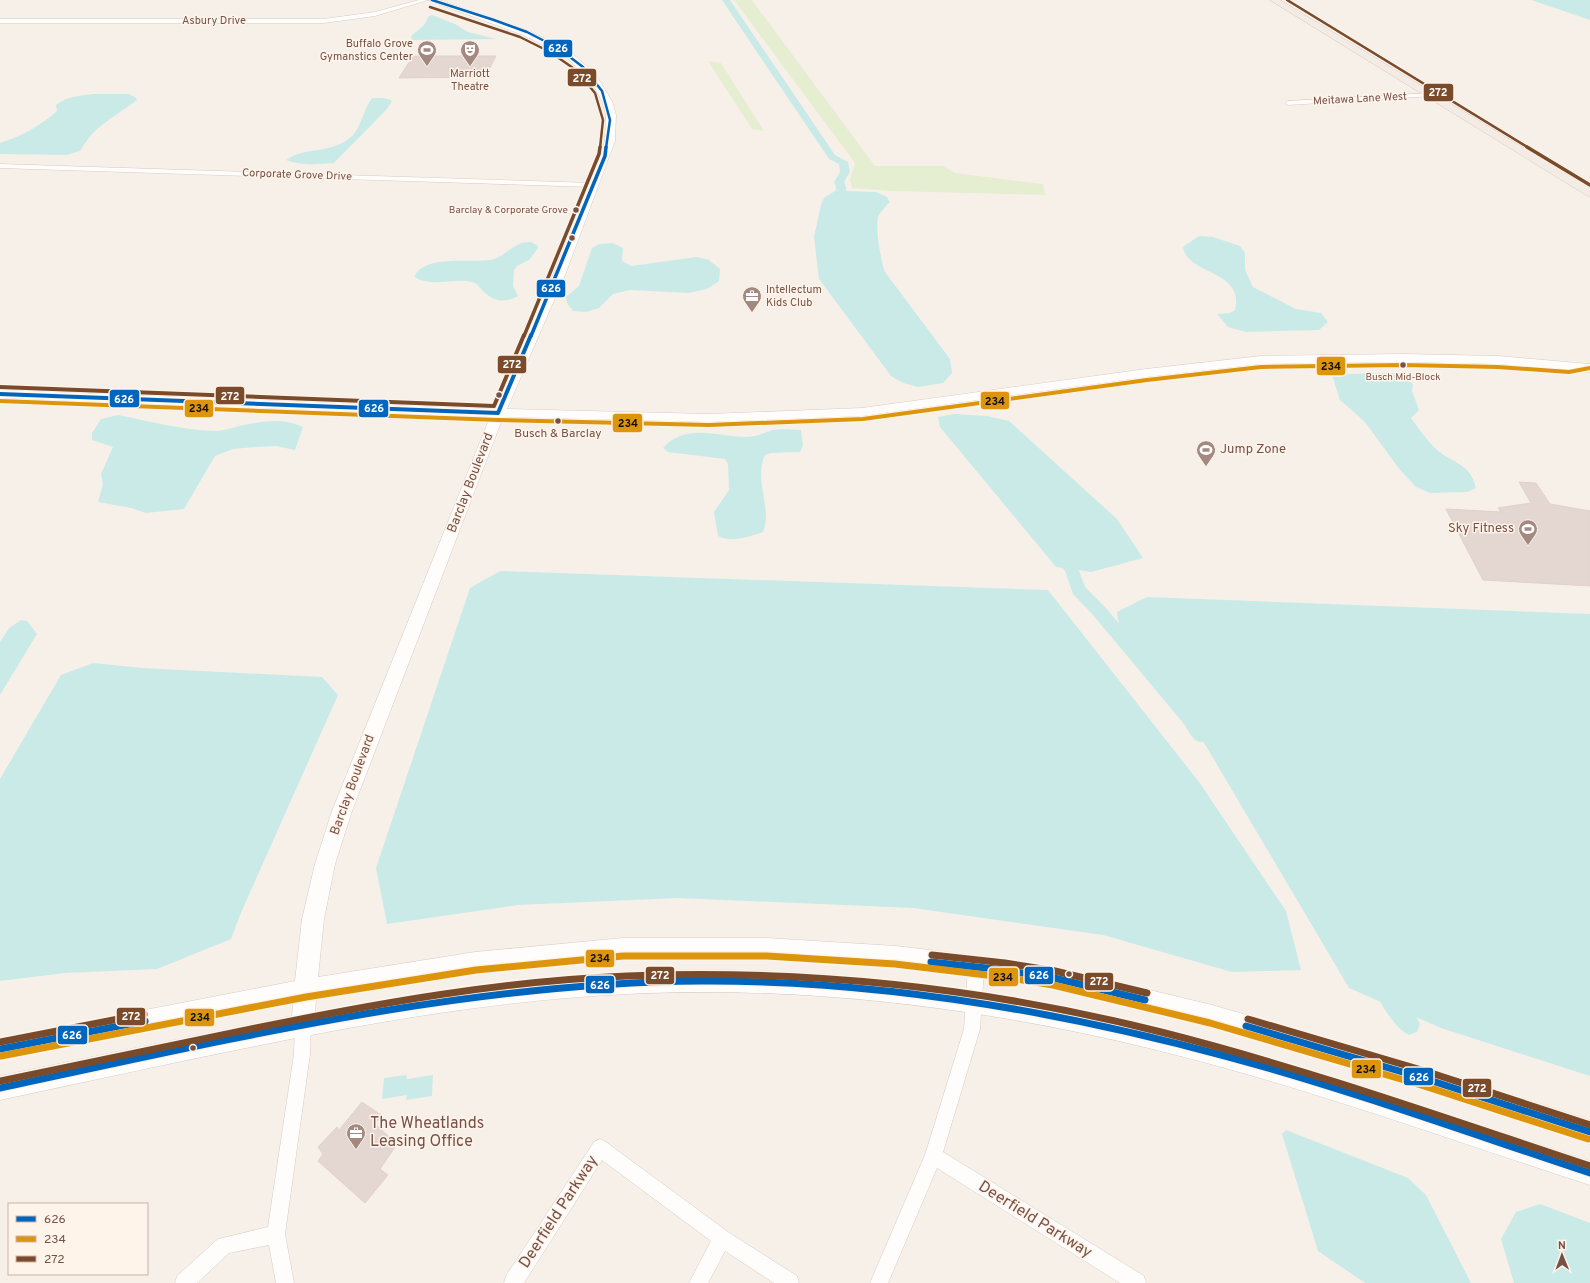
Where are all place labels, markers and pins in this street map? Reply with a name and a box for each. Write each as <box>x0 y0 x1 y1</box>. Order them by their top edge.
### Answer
place label: Buffalo Grove Gymanstics Center <box>320 37 414 64</box>
sports icon: Buffalo Grove Gymanstics Center <box>416 39 438 67</box>
theatre icon: Marriott Theatre <box>459 39 481 67</box>
place label: Marriott Theatre <box>450 67 490 94</box>
place label: Barclay & Corporate Grove <box>449 204 568 217</box>
marker: Barclay & Corporate Grove <box>571 205 581 215</box>
unlabelled marker <box>567 233 577 243</box>
place label: Intellectum Kids Club <box>766 283 822 310</box>
office icon: Intellectum Kids Club <box>741 285 763 313</box>
marker: Busch Mid-Block <box>1398 360 1408 370</box>
place label: Busch Mid-Block <box>1365 371 1441 384</box>
unlabelled marker <box>494 390 504 400</box>
marker: Busch & Barclay <box>553 416 563 426</box>
place label: Busch & Barclay <box>514 426 602 442</box>
sports icon: Jump Zone <box>1195 439 1217 467</box>
place label: Jump Zone <box>1220 442 1286 458</box>
sports icon: Sky Fitness <box>1517 518 1539 546</box>
place label: Sky Fitness <box>1448 521 1514 537</box>
unlabelled marker <box>1064 969 1074 979</box>
unlabelled marker <box>188 1043 198 1053</box>
place label: The Wheatlands Leasing Office <box>370 1114 484 1152</box>
office icon: The Wheatlands Leasing Office <box>345 1122 367 1150</box>

